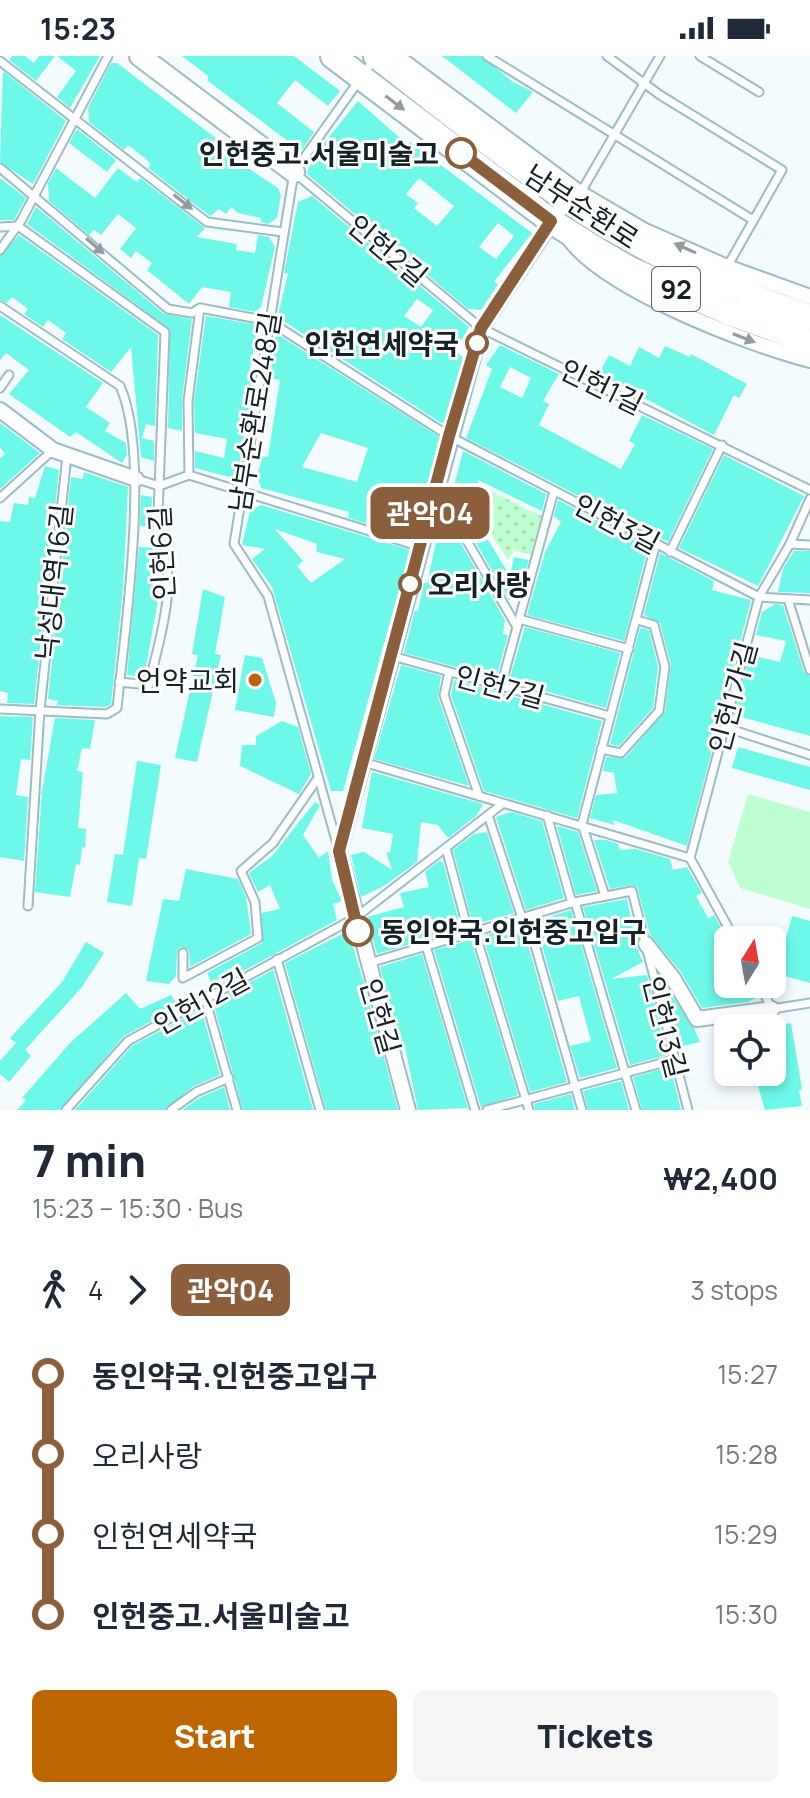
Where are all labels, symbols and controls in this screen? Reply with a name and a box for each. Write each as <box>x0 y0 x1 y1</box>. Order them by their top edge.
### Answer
text: 15:23 <box>40 8 116 49</box>
one-way arrow <box>384 95 406 111</box>
place label: 인헌중고.서울미술고 <box>199 134 439 172</box>
marker: 인헌중고.서울미술고 <box>446 138 476 168</box>
street label: 남부순환로 <box>518 155 646 257</box>
one-way arrow <box>173 194 193 210</box>
street label: 인헌2길 <box>340 205 436 295</box>
one-way arrow <box>84 237 104 254</box>
one-way arrow <box>673 242 697 255</box>
road number: 92 <box>652 267 700 311</box>
street label: 남부순환로248길 <box>219 309 289 515</box>
place label: 인헌연세약국 <box>304 324 459 362</box>
marker: 인헌연세약국 <box>466 332 488 354</box>
one-way arrow <box>732 332 756 345</box>
street label: 인헌1길 <box>554 350 650 422</box>
street label: 인헌3길 <box>567 484 667 562</box>
line badge: 관악04 <box>374 487 486 539</box>
text: 관악04 <box>387 494 473 532</box>
street label: 낙성대역16길 <box>26 502 80 662</box>
street label: 인헌6길 <box>140 505 182 601</box>
place label: 오리사랑 <box>428 565 531 603</box>
marker: 오리사랑 <box>399 573 421 595</box>
street label: 인헌1가길 <box>699 637 765 757</box>
street label: 인헌7길 <box>451 656 549 716</box>
place label: 언약교회 <box>136 661 239 699</box>
marker: 언약교회 <box>246 671 264 689</box>
place label: 동인약국.인헌중고입구 <box>380 912 646 950</box>
marker: 동인약국.인헌중고입구 <box>343 916 373 946</box>
north arrow <box>714 926 786 998</box>
map controls <box>714 926 786 1086</box>
street label: 인헌12길 <box>146 959 256 1043</box>
street label: 인헌13길 <box>635 972 697 1082</box>
street label: 인헌길 <box>352 974 410 1058</box>
button: locate <box>714 1014 786 1086</box>
text: 7 min <box>32 1130 146 1190</box>
text: ₩2,400 <box>663 1158 778 1199</box>
text: 15:23 – 15:30 · Bus <box>32 1190 243 1226</box>
icon: walk <box>32 1268 76 1312</box>
icon: forward <box>115 1268 159 1312</box>
text: 관악04 <box>187 1271 274 1309</box>
text: 4 <box>88 1272 103 1308</box>
text: 3 stops <box>691 1272 778 1308</box>
text: 동인약국.인헌중고입구 <box>92 1355 377 1396</box>
text: 15:27 <box>717 1356 778 1392</box>
text: 오리사랑 <box>92 1435 202 1476</box>
text: 15:28 <box>715 1436 778 1472</box>
text: 인헌연세약국 <box>92 1515 258 1556</box>
text: 15:29 <box>714 1516 778 1552</box>
text: 인헌중고.서울미술고 <box>92 1595 350 1636</box>
text: 15:30 <box>715 1596 778 1632</box>
button: Start <box>32 1690 397 1782</box>
button: Tickets <box>413 1690 778 1782</box>

